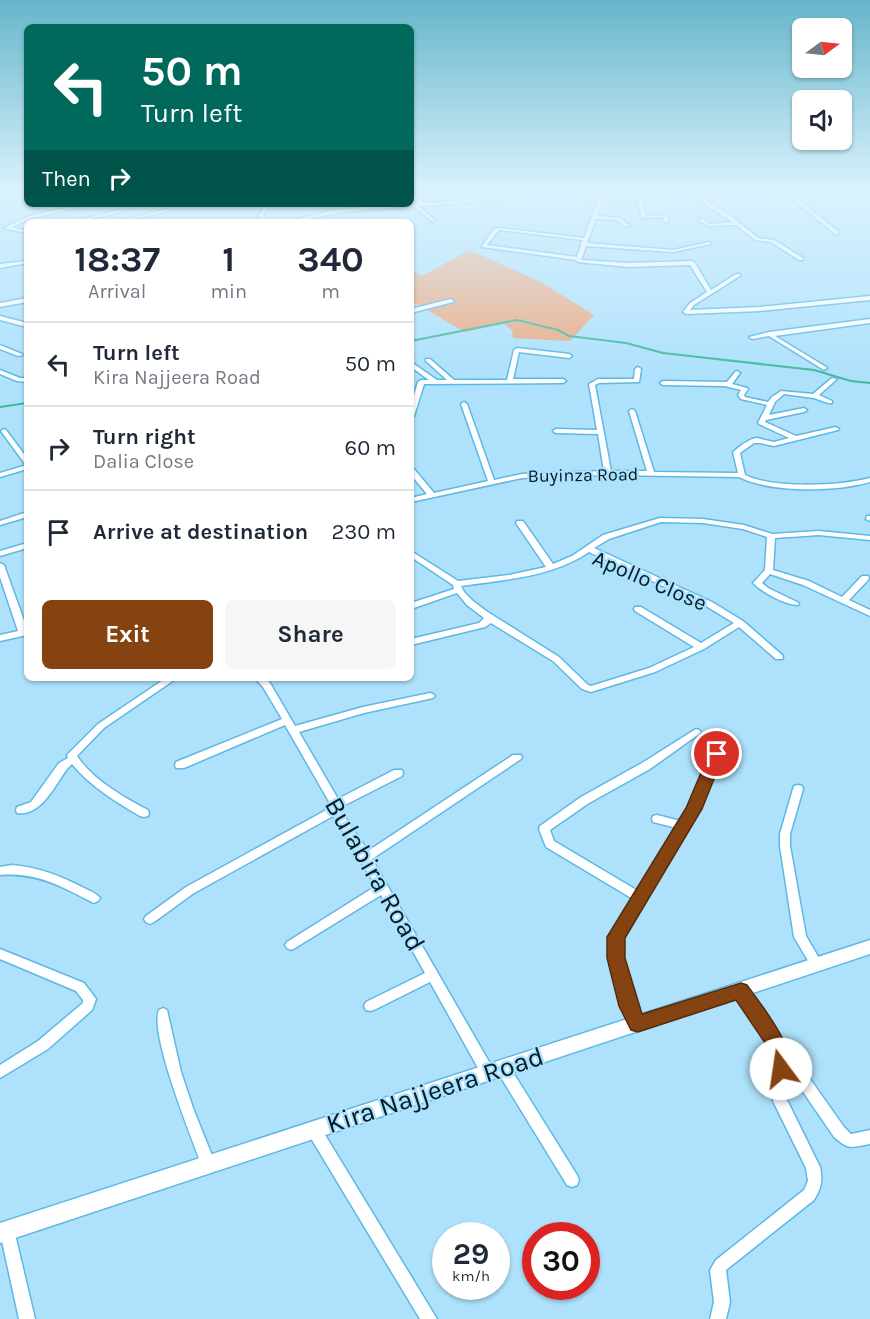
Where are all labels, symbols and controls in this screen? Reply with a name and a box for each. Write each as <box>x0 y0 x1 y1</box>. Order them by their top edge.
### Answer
north arrow <box>792 18 852 78</box>
map controls <box>792 18 852 150</box>
text: 50 m <box>141 46 243 96</box>
icon: left <box>42 48 120 126</box>
button: sound <box>792 90 852 150</box>
text: Turn left <box>141 97 242 129</box>
icon: right <box>103 162 136 195</box>
text: Then <box>42 166 91 192</box>
text: 18:37 <box>74 238 160 280</box>
text: 1 <box>222 238 235 280</box>
text: 340 <box>297 238 364 280</box>
text: Arrival <box>88 280 146 303</box>
text: min <box>210 280 247 303</box>
text: m <box>321 280 340 303</box>
text: Turn left <box>93 340 180 366</box>
icon: left <box>42 348 75 381</box>
text: 50 m <box>345 351 396 377</box>
text: Kira Najjeera Road <box>93 366 261 389</box>
text: Turn right <box>93 424 196 450</box>
icon: right <box>42 432 75 465</box>
text: 60 m <box>345 435 396 461</box>
text: Dalia Close <box>93 450 194 473</box>
street label: Buyinza Road <box>527 463 639 487</box>
icon: arrive <box>42 516 75 549</box>
text: Arrive at destination <box>93 519 308 545</box>
text: 230 m <box>331 519 396 545</box>
street label: Apollo Close <box>589 545 711 617</box>
button: Exit <box>42 600 213 669</box>
button: Share <box>225 600 396 669</box>
pin <box>691 728 742 779</box>
icon: arrive <box>700 737 733 770</box>
street label: Bulabira Road <box>318 791 432 957</box>
position arrow <box>749 1037 813 1101</box>
street label: Kira Najjeera Road <box>322 1040 548 1140</box>
speed limit sign: 30 <box>522 1222 600 1300</box>
text: 29 <box>453 1236 489 1272</box>
text: km/h <box>452 1267 490 1285</box>

